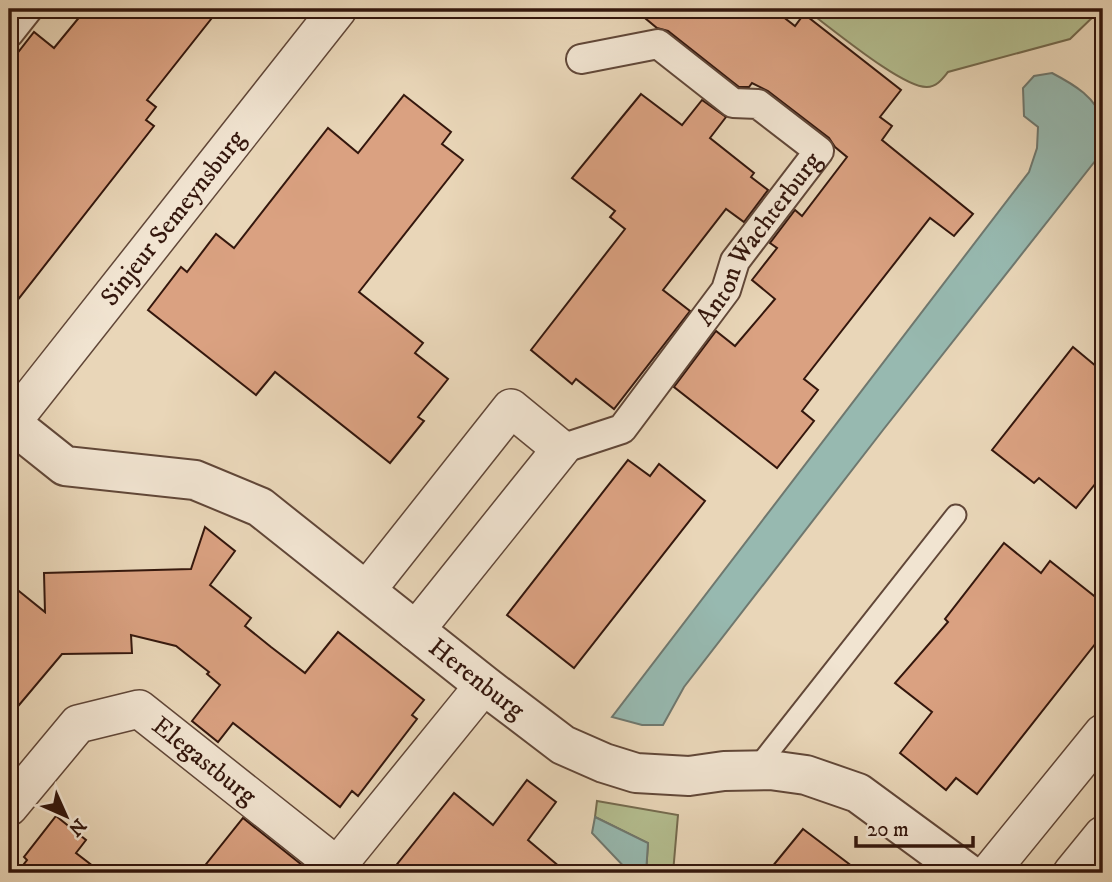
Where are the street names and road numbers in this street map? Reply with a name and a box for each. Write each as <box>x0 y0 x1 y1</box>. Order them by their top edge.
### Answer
street label: Sinjeur Semeynsburg <box>93 123 253 313</box>
street label: Anton Wachterburg <box>688 145 829 333</box>
street label: Herenburg <box>422 631 532 727</box>
street label: Elegastburg <box>145 709 264 813</box>

